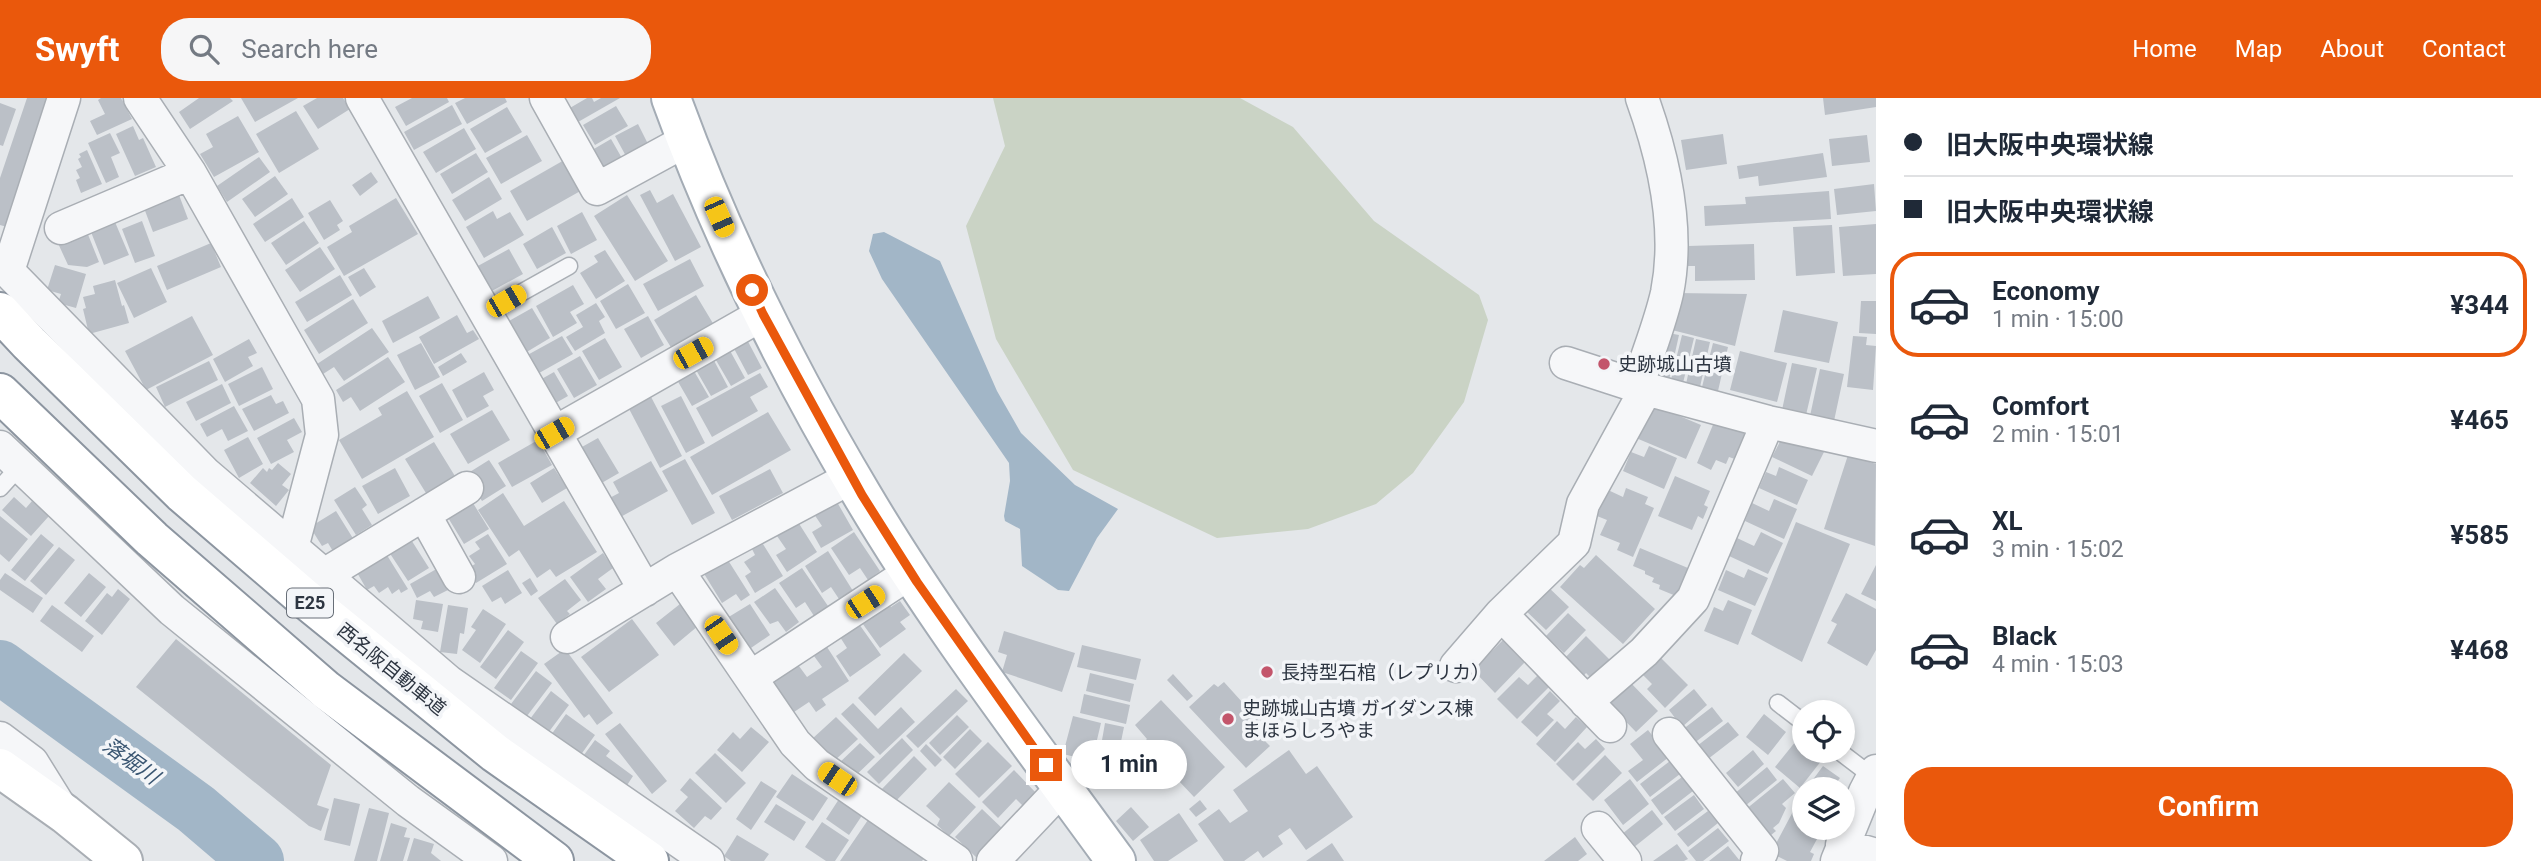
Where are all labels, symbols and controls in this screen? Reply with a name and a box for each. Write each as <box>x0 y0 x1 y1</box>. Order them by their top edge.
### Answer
search box <box>161 18 651 81</box>
text: Swyft <box>35 30 119 69</box>
icon: search <box>185 30 223 68</box>
text: Search here <box>241 34 378 64</box>
text: Home <box>2132 35 2197 63</box>
text: Map <box>2235 35 2282 63</box>
text: About <box>2320 35 2384 63</box>
text: Contact <box>2422 35 2506 63</box>
text: 旧大阪中央環状線 <box>1946 130 2154 160</box>
car <box>701 194 738 240</box>
text: 旧大阪中央環状線 <box>1946 197 2154 227</box>
icon: car <box>1908 273 1971 336</box>
route start <box>736 274 768 306</box>
text: Economy <box>1992 276 2099 306</box>
car <box>483 281 530 321</box>
text: ¥344 <box>2450 290 2509 320</box>
text: 1 min · 15:00 <box>1992 306 2124 333</box>
car <box>670 334 717 372</box>
place label: 史跡城山古墳 <box>1618 353 1732 376</box>
marker: 史跡城山古墳 <box>1596 356 1612 372</box>
icon: car <box>1908 388 1971 451</box>
text: Comfort <box>1992 391 2089 421</box>
text: ¥465 <box>2450 405 2509 435</box>
car <box>531 413 578 453</box>
text: 2 min · 15:01 <box>1992 421 2124 448</box>
icon: car <box>1908 503 1971 566</box>
text: XL <box>1992 506 2023 536</box>
text: ¥585 <box>2450 520 2509 550</box>
text: 3 min · 15:02 <box>1992 536 2124 563</box>
car <box>842 582 889 622</box>
road number: E25 <box>287 588 333 618</box>
car <box>701 612 742 658</box>
icon: car <box>1908 618 1971 681</box>
street label: 西名阪自動車道 <box>333 619 451 720</box>
text: Black <box>1992 621 2057 651</box>
text: ¥468 <box>2450 635 2509 665</box>
text: 4 min · 15:03 <box>1992 651 2124 678</box>
place label: 長持型石棺（レプリカ） <box>1281 661 1490 684</box>
marker: 長持型石棺（レプリカ） <box>1259 664 1275 680</box>
place label: 史跡城山古墳 ガイダンス棟 まほらしろやま <box>1242 697 1474 742</box>
map controls <box>1792 700 1855 840</box>
button: locate <box>1792 700 1855 763</box>
marker: 史跡城山古墳 ガイダンス棟 まほらしろやま <box>1220 711 1236 727</box>
water label: 落堀川 <box>98 733 165 790</box>
callout: 1 min <box>1070 740 1186 790</box>
route end <box>1030 749 1062 781</box>
text: 1 min <box>1100 751 1158 778</box>
car <box>814 759 861 799</box>
button: Confirm <box>1904 767 2513 847</box>
button: layers <box>1792 777 1855 840</box>

